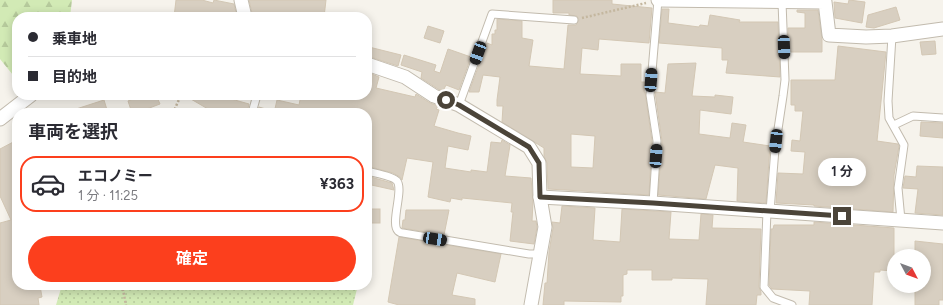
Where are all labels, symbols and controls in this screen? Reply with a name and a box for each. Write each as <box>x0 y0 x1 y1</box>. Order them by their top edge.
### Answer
text: 乗車地 <box>52 30 97 48</box>
car <box>778 35 790 59</box>
car <box>468 40 488 66</box>
text: 目的地 <box>52 68 97 86</box>
car <box>644 68 658 92</box>
route start <box>437 91 455 109</box>
text: 車両を選択 <box>28 121 118 143</box>
car <box>769 128 783 154</box>
car <box>649 144 663 168</box>
callout: 1 分 <box>818 158 866 186</box>
text: 1 分 <box>831 164 853 179</box>
icon: car <box>30 166 66 202</box>
text: エコノミー <box>78 167 153 185</box>
text: ¥363 <box>320 175 354 193</box>
text: 1 分 · 11:25 <box>78 188 138 203</box>
route end <box>833 207 851 225</box>
car <box>422 231 448 247</box>
button: 確定 <box>28 236 356 282</box>
north arrow <box>887 249 931 293</box>
map controls <box>887 249 931 293</box>

